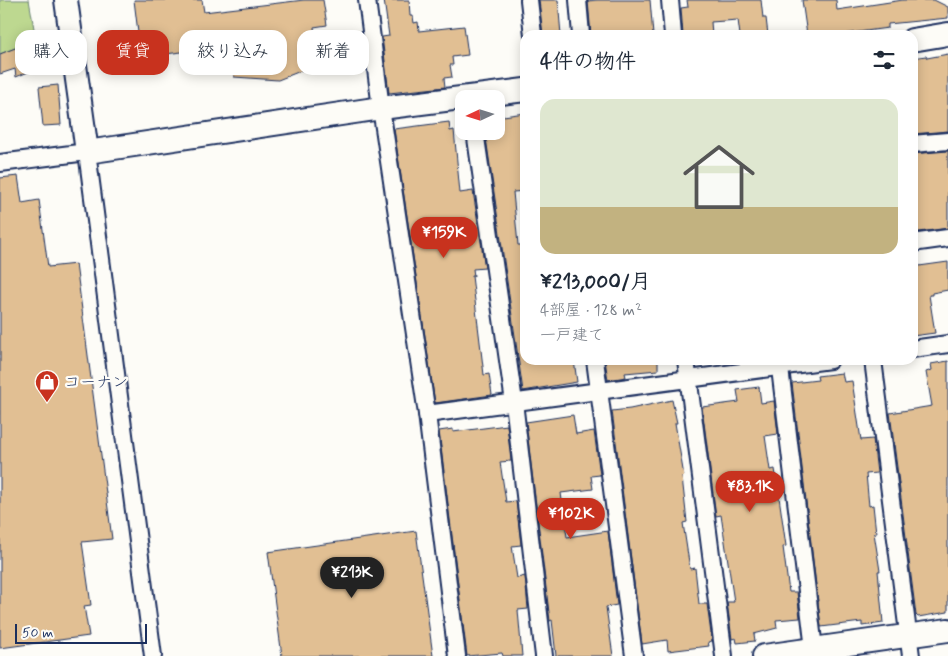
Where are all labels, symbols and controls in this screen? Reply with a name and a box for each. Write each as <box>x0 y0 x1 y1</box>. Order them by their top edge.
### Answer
chip: 購入 <box>15 30 87 75</box>
chip: 賃貸 <box>97 30 169 75</box>
chip: 絞り込み <box>179 30 287 75</box>
chip: 新着 <box>297 30 369 75</box>
icon: filters <box>870 46 898 74</box>
text: 4件の物件 <box>540 48 636 76</box>
north arrow <box>455 90 505 140</box>
map controls <box>455 90 505 140</box>
icon: home <box>674 132 764 222</box>
pin: ¥159K <box>409 216 479 259</box>
text: ¥159K <box>422 222 466 243</box>
text: ¥213,000/月 <box>540 268 651 296</box>
text: 4部屋 · 128 m² <box>540 300 642 321</box>
text: 一戸建て <box>540 325 604 346</box>
shop icon: コーナン <box>34 369 60 403</box>
place label: コーナン <box>64 372 128 393</box>
pin: ¥83.1K <box>709 470 791 513</box>
text: ¥83.1K <box>727 476 773 497</box>
pin: ¥102K <box>536 498 606 540</box>
text: ¥102K <box>548 503 594 524</box>
pin: ¥213K <box>317 556 387 599</box>
text: ¥213K <box>331 562 373 583</box>
scale bar <box>15 621 148 644</box>
text: 50 m <box>22 624 53 642</box>

